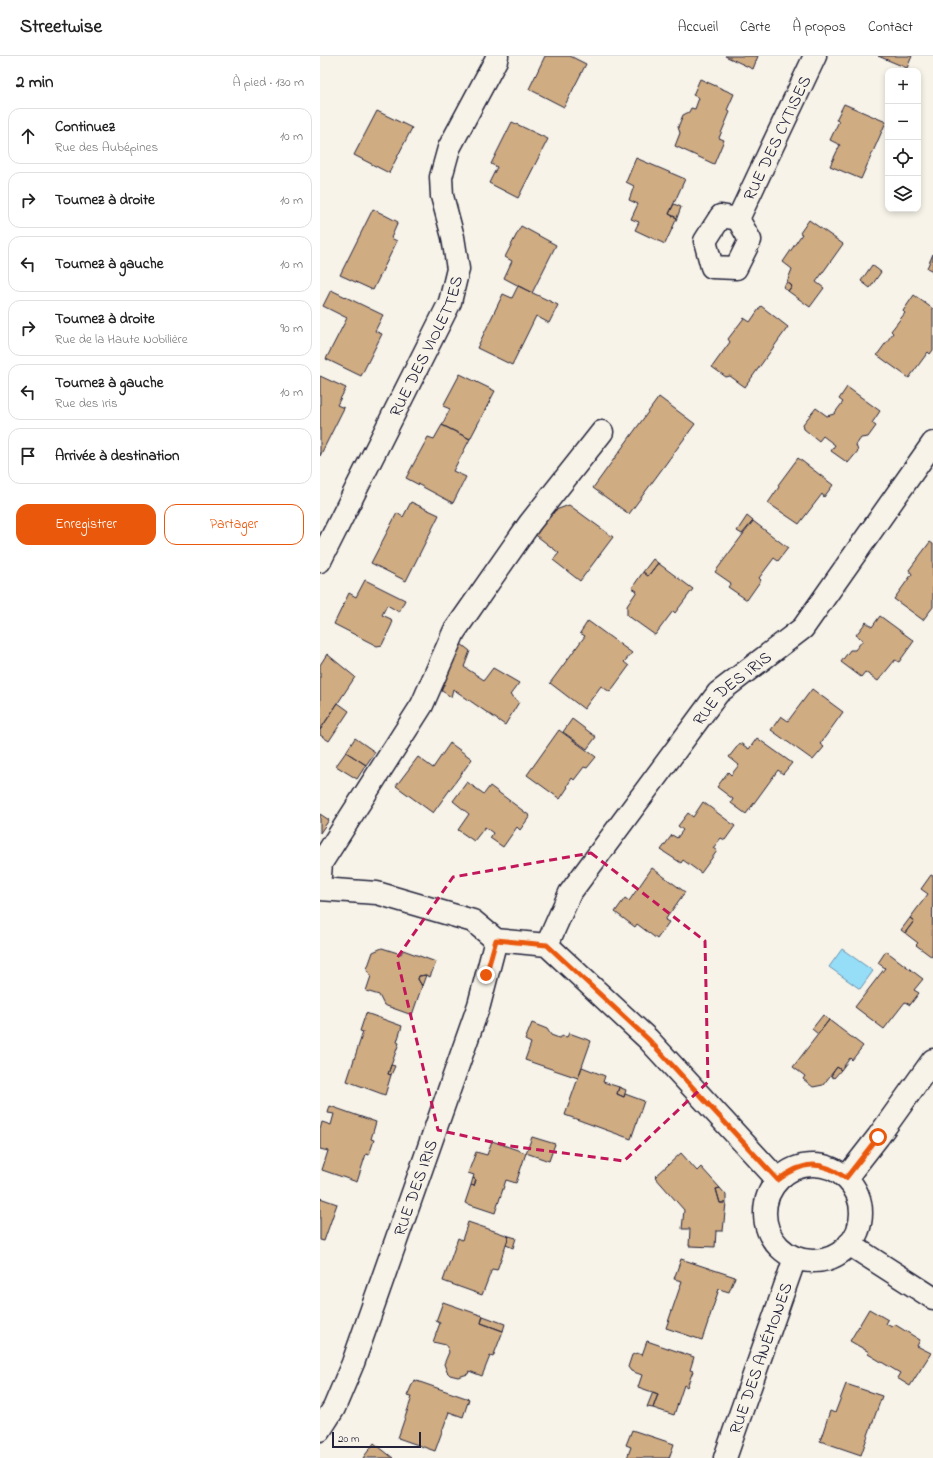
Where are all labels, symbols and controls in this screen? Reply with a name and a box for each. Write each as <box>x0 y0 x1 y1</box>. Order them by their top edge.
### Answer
text: Streetwise <box>20 14 102 41</box>
text: Accueil <box>678 17 718 38</box>
text: Carte <box>740 17 771 38</box>
text: À propos <box>793 17 846 38</box>
text: Contact <box>868 17 913 38</box>
map controls <box>885 68 921 212</box>
button: + <box>885 68 921 104</box>
text: 2 min <box>16 70 53 95</box>
street label: RUE DES CYTISES <box>738 71 818 205</box>
text: À pied · 130 m <box>232 73 304 92</box>
button: − <box>885 104 921 140</box>
text: Continuez <box>55 116 115 138</box>
icon: ahead <box>17 125 39 147</box>
text: 10 m <box>280 127 303 146</box>
text: Rue des Aubépines <box>55 138 158 157</box>
button: locate <box>885 140 921 176</box>
button: layers <box>885 176 921 212</box>
icon: right <box>17 189 39 211</box>
text: Tournez à droite <box>55 189 155 211</box>
text: 10 m <box>280 191 303 210</box>
icon: left <box>17 253 39 275</box>
text: Tournez à gauche <box>55 253 163 275</box>
text: 10 m <box>280 255 303 274</box>
street label: RUE DES VIOLETTES <box>383 273 470 421</box>
text: Tournez à droite <box>55 308 155 330</box>
icon: right <box>17 317 39 339</box>
text: 90 m <box>280 319 303 338</box>
text: Rue de la Haute Nobilière <box>55 330 187 349</box>
text: Tournez à gauche <box>55 372 163 394</box>
icon: left <box>17 381 39 403</box>
text: 10 m <box>280 383 303 402</box>
text: Rue des Iris <box>55 394 118 413</box>
icon: arrive <box>17 445 39 467</box>
text: Arrivée à destination <box>55 445 180 467</box>
button: Enregistrer <box>16 504 156 545</box>
button: Partager <box>164 504 304 545</box>
street label: RUE DES IRIS <box>687 645 777 731</box>
route end <box>477 966 495 984</box>
route start <box>869 1128 887 1146</box>
street label: RUE DES IRIS <box>388 1136 445 1240</box>
street label: RUE DES ANÉMONES <box>723 1279 800 1438</box>
scale bar <box>332 1430 421 1449</box>
text: 20 m <box>338 1431 360 1447</box>

